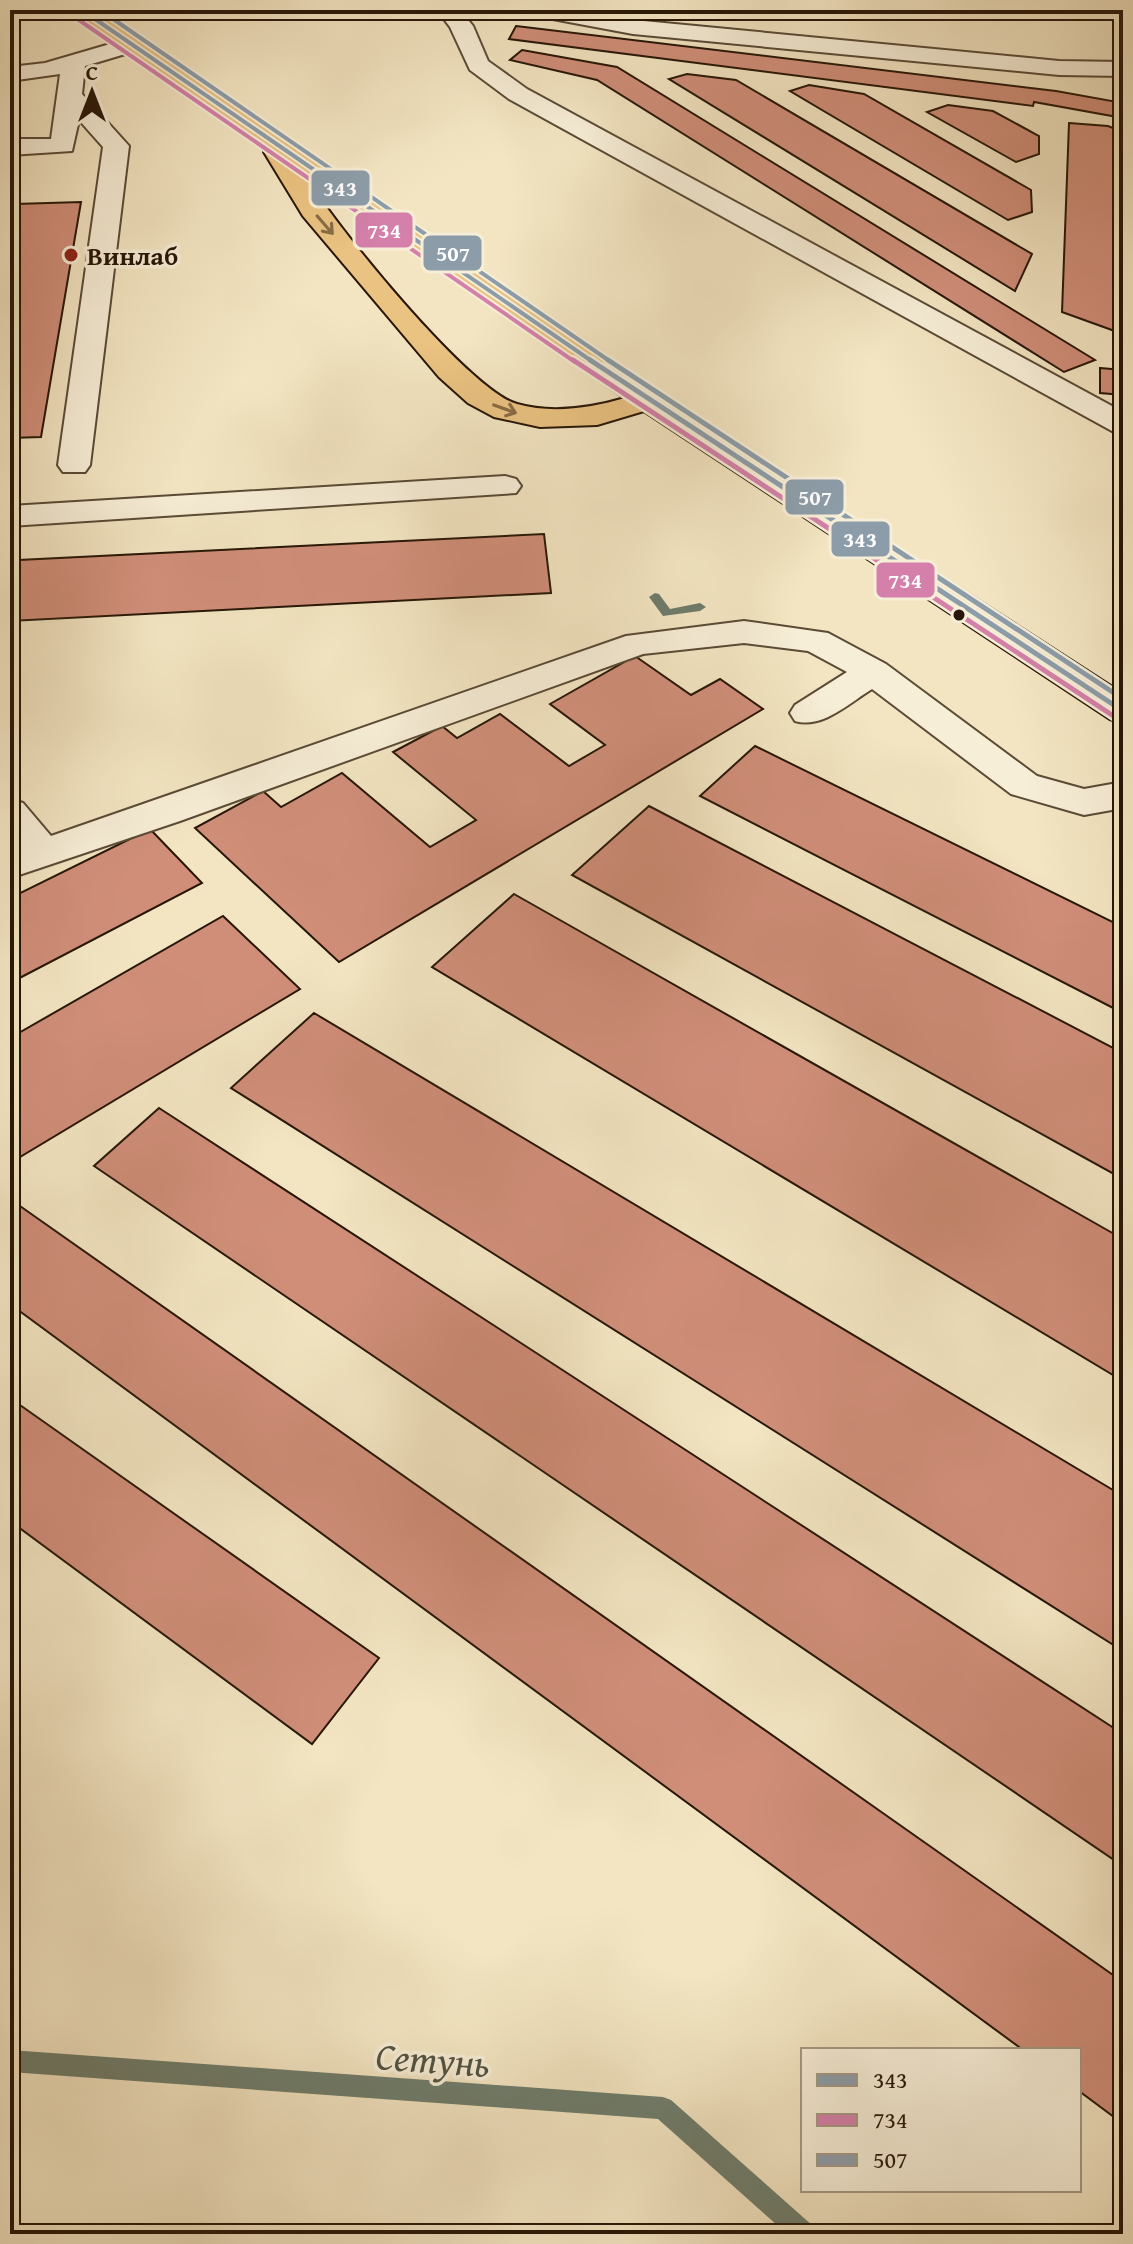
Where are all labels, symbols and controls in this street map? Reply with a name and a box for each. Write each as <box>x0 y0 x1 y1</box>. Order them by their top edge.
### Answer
north arrow <box>52 52 132 132</box>
text: С <box>86 56 98 88</box>
line badge: 343 <box>310 169 371 207</box>
text: 343 <box>323 172 357 204</box>
line badge: 734 <box>354 211 414 249</box>
one-way arrow <box>316 214 334 235</box>
text: 734 <box>367 214 401 246</box>
line badge: 507 <box>422 234 483 272</box>
place label: Винлаб <box>87 236 178 275</box>
text: 507 <box>436 237 470 269</box>
marker: Винлаб <box>62 246 80 264</box>
one-way arrow <box>492 403 517 417</box>
line badge: 507 <box>784 478 845 516</box>
text: 507 <box>798 481 832 513</box>
line badge: 343 <box>830 520 891 558</box>
text: 343 <box>843 523 877 555</box>
line badge: 734 <box>875 561 936 599</box>
text: 734 <box>888 564 922 596</box>
unlabelled marker <box>951 607 967 623</box>
water label: Сетунь <box>374 2027 492 2091</box>
legend <box>801 2048 1081 2192</box>
text: 343 <box>873 2062 908 2097</box>
text: 734 <box>873 2102 908 2137</box>
text: 507 <box>873 2142 908 2177</box>

